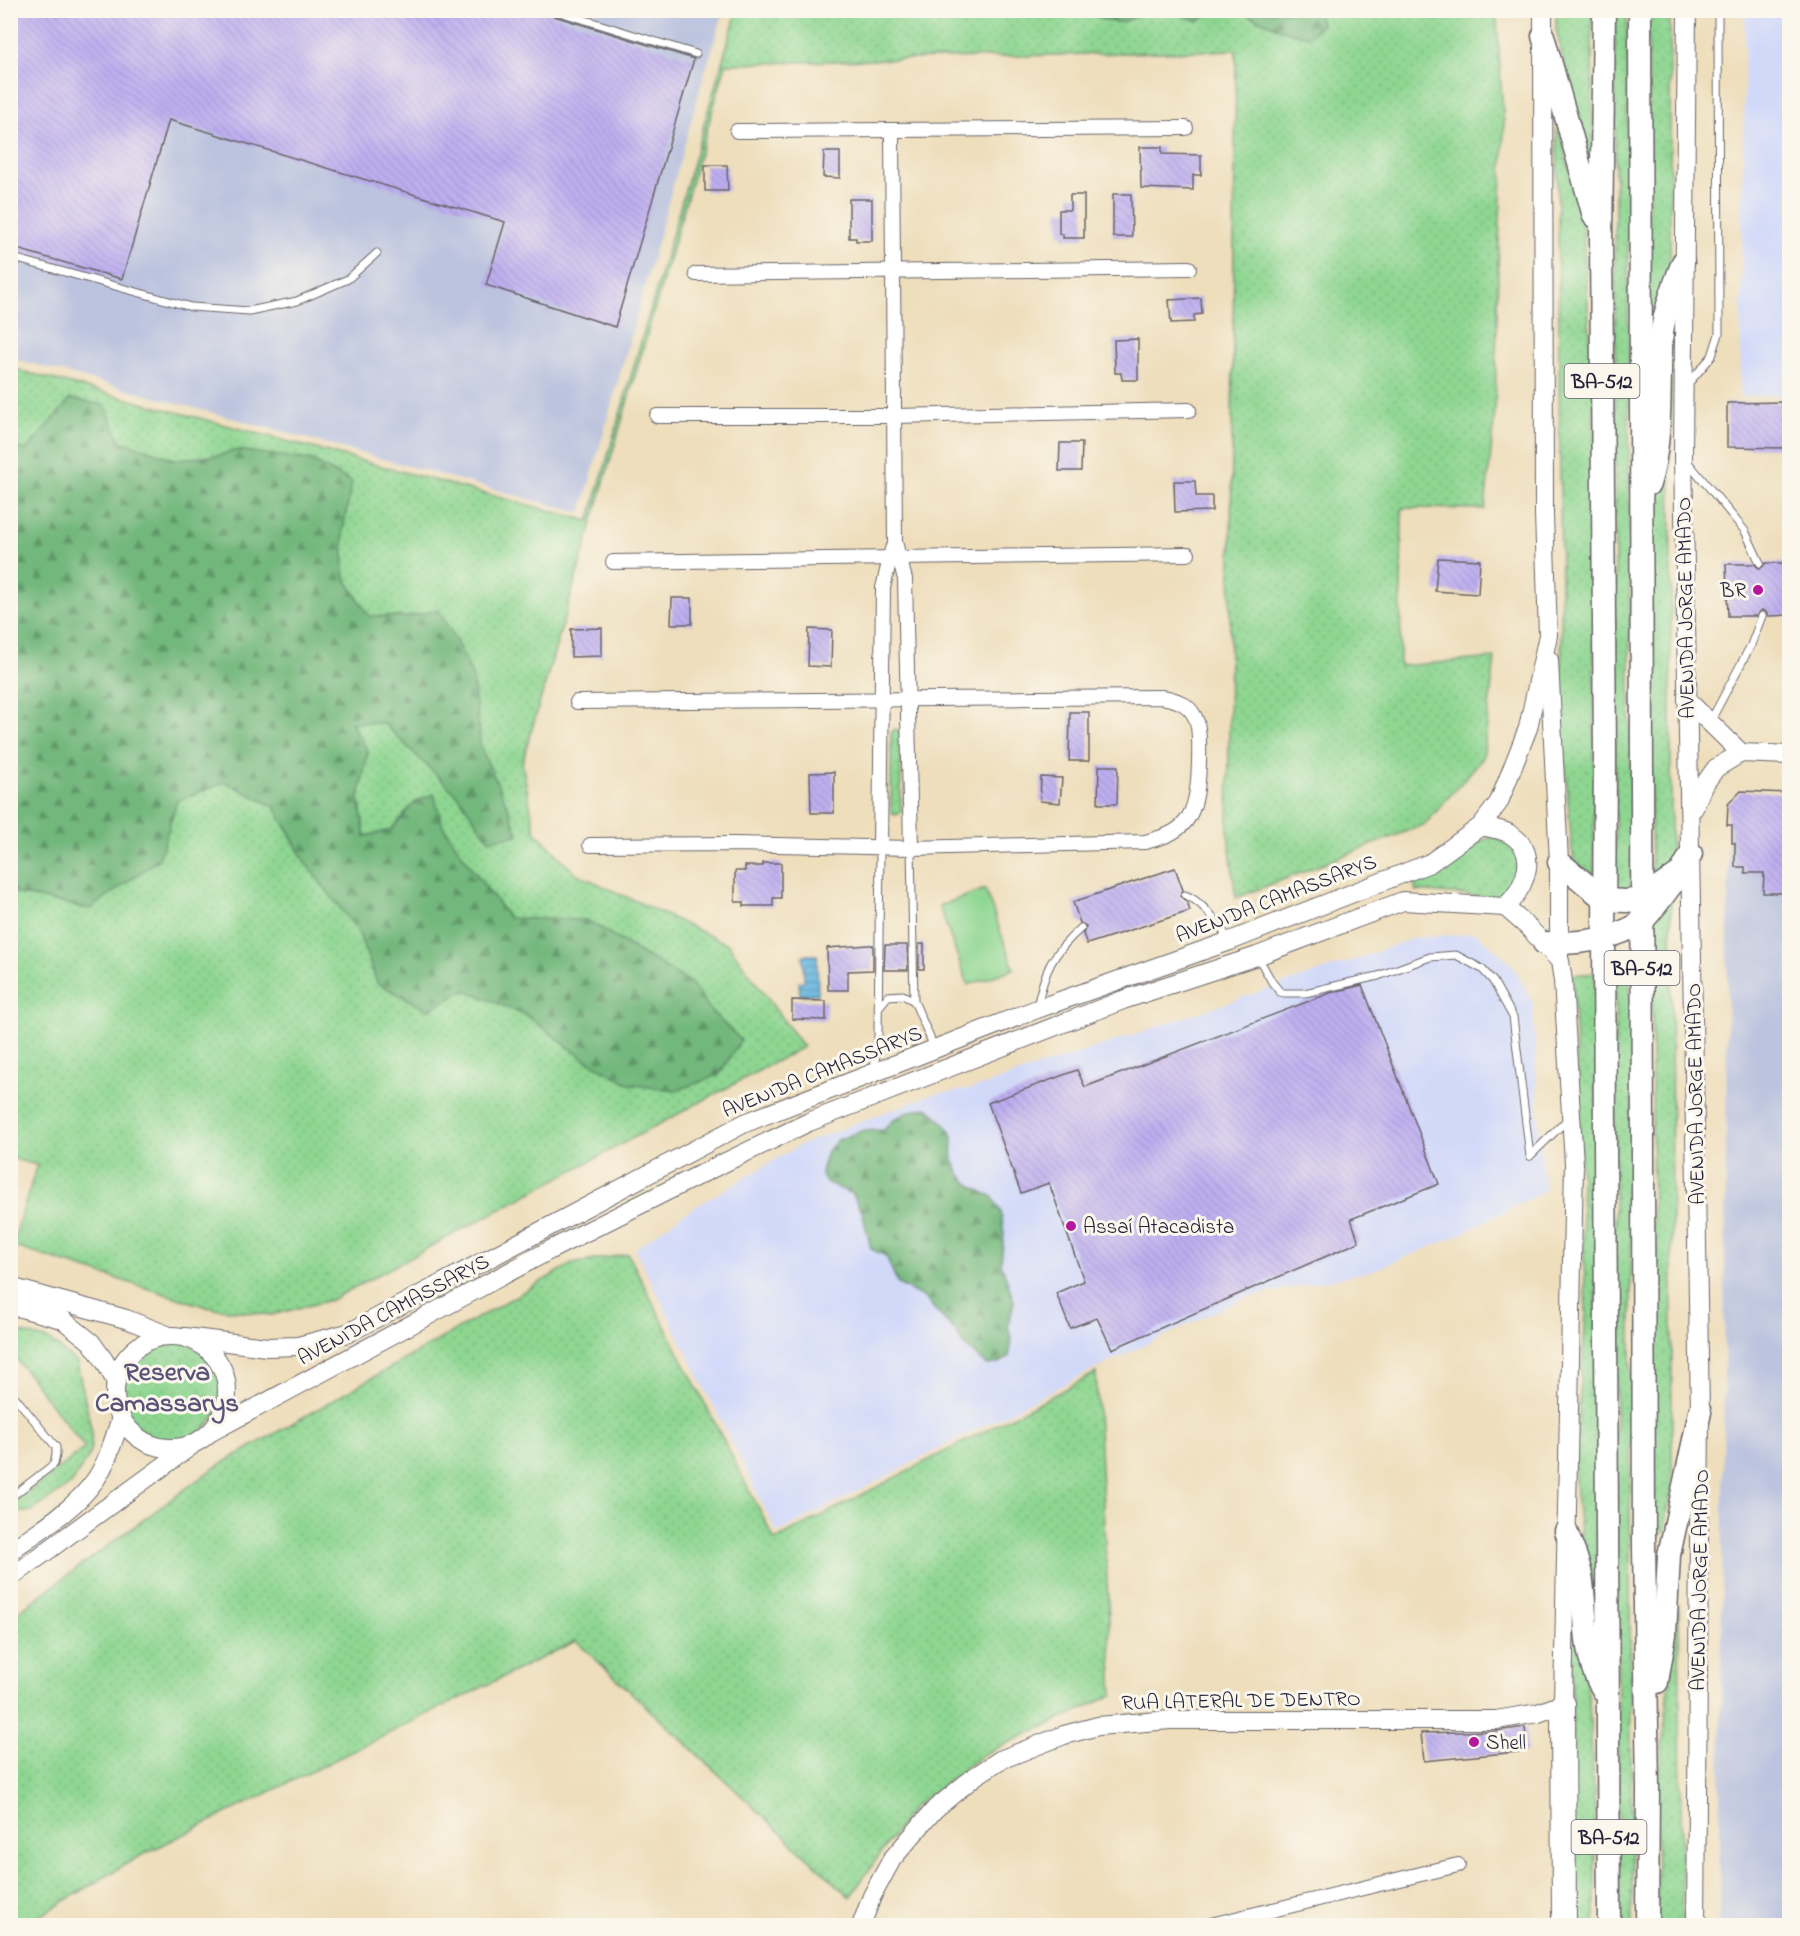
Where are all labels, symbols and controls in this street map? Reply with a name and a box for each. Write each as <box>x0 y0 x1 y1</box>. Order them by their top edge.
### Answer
road number: BA-512 <box>1564 364 1640 398</box>
street label: AVENIDA JORGE AMADO <box>1670 497 1704 719</box>
place label: BR <box>1719 577 1746 607</box>
marker: BR <box>1751 583 1765 597</box>
street label: AVENIDA CAMASSARYS <box>1172 848 1382 952</box>
road number: BA-512 <box>1604 951 1680 985</box>
street label: AVENIDA JORGE AMADO <box>1680 983 1714 1205</box>
street label: AVENIDA CAMASSARYS <box>718 1019 927 1127</box>
place label: Assaí Atacadista <box>1083 1213 1234 1243</box>
marker: Assaí Atacadista <box>1064 1219 1078 1233</box>
street label: AVENIDA CAMASSARYS <box>293 1248 495 1374</box>
district label: Reserva Camassarys <box>95 1354 239 1424</box>
street label: AVENIDA JORGE AMADO <box>1684 1469 1718 1691</box>
street label: RUA LATERAL DE DENTRO <box>1121 1685 1361 1719</box>
place label: Shell <box>1486 1729 1526 1759</box>
marker: Shell <box>1467 1735 1481 1749</box>
road number: BA-512 <box>1572 1820 1646 1854</box>

